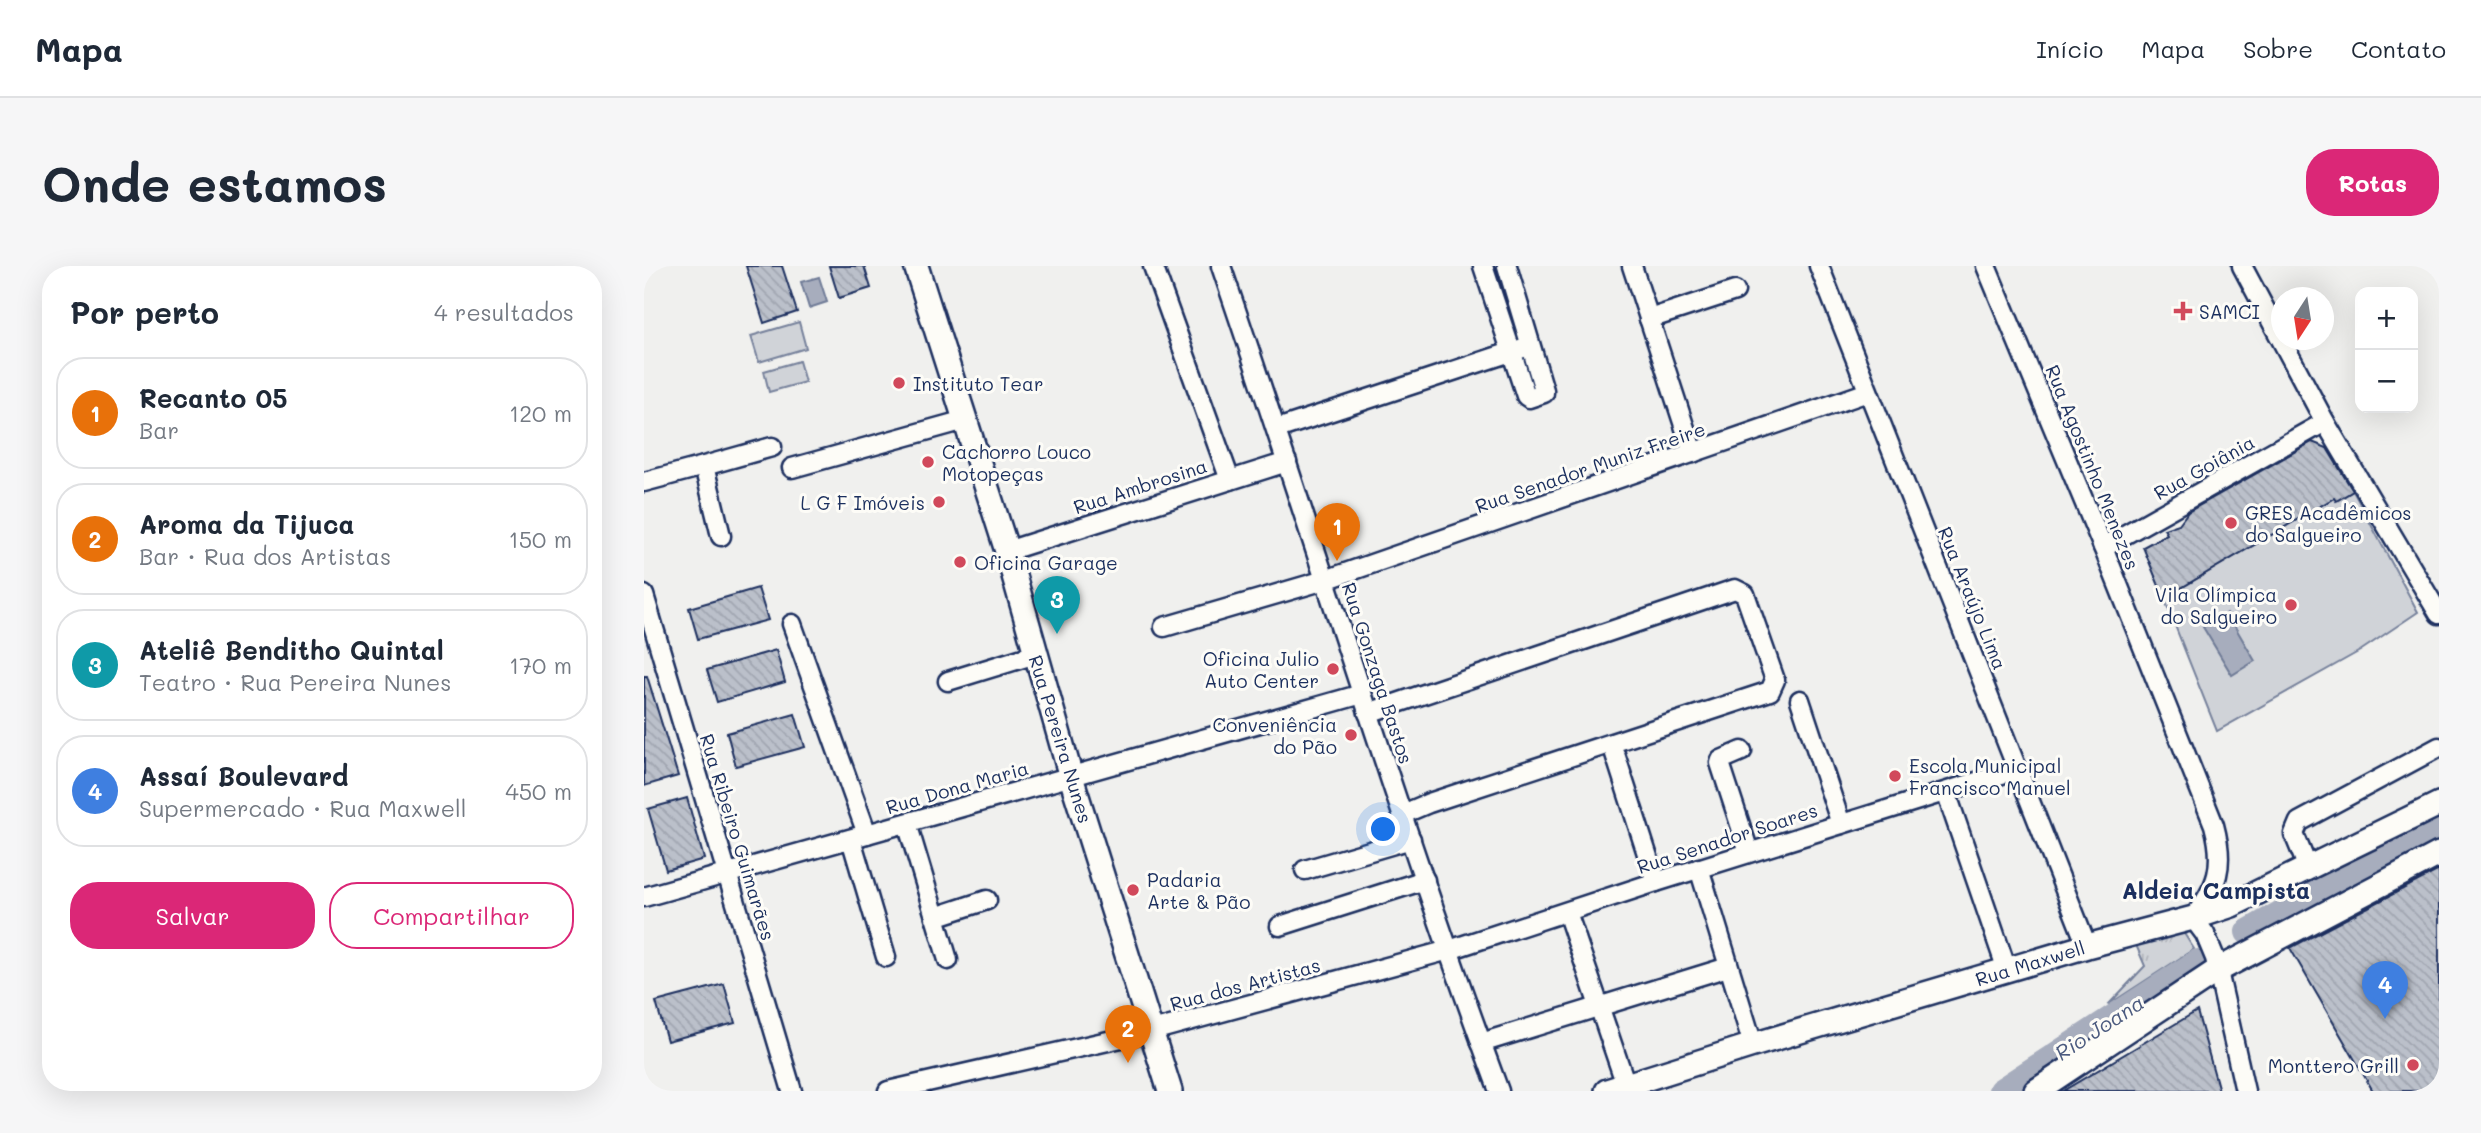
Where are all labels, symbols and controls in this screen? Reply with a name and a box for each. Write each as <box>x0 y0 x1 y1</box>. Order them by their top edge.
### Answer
text: Mapa <box>35 27 123 70</box>
text: Início <box>2036 33 2103 64</box>
text: Mapa <box>2141 33 2205 64</box>
text: Sobre <box>2243 33 2313 64</box>
text: Contato <box>2351 33 2446 64</box>
button: Rotas <box>2306 149 2439 216</box>
text: Onde estamos <box>42 151 387 214</box>
north arrow <box>2271 287 2334 350</box>
map controls <box>2355 287 2418 413</box>
button: + <box>2355 287 2418 350</box>
text: Por perto <box>70 292 219 332</box>
text: 4 resultados <box>434 297 574 327</box>
place label: SAMCI <box>2199 299 2260 324</box>
marker: SAMCI <box>2173 301 2193 321</box>
button: − <box>2355 350 2418 413</box>
street label: Rua Agostinho Menezes <box>2040 361 2146 573</box>
place label: Instituto Tear <box>913 371 1043 396</box>
marker: Instituto Tear <box>891 375 907 391</box>
text: Recanto 05 <box>139 381 288 415</box>
text: 1 <box>90 398 100 428</box>
text: 120 m <box>509 398 572 428</box>
text: Bar <box>139 415 179 445</box>
street label: Rua Senador Muniz Freire <box>1472 416 1708 518</box>
street label: Rua Goiânia <box>2149 429 2259 505</box>
place label: Cachorro Louco Motopeças <box>942 439 1091 486</box>
street label: Rua Ambrosina <box>1070 453 1210 519</box>
marker: Cachorro Louco Motopeças <box>920 454 936 470</box>
place label: L G F Imóveis <box>800 490 925 515</box>
marker: L G F Imóveis <box>931 494 947 510</box>
place label: GRES Acadêmicos do Salgueiro <box>2245 500 2412 547</box>
pin: 1 <box>1314 503 1360 561</box>
text: Aroma da Tijuca <box>139 507 355 541</box>
marker: GRES Acadêmicos do Salgueiro <box>2223 515 2239 531</box>
street label: Rua Araújo Lima <box>1933 523 2013 673</box>
text: 2 <box>89 524 101 554</box>
text: 150 m <box>508 524 572 554</box>
text: Bar · Rua dos Artistas <box>139 541 391 571</box>
place label: Oficina Garage <box>974 550 1118 575</box>
marker: Oficina Garage <box>952 554 968 570</box>
pin: 3 <box>1034 576 1080 634</box>
street label: Rua Gonzaga Bastos <box>1337 579 1419 767</box>
place label: Vila Olímpica do Salgueiro <box>2155 582 2277 629</box>
marker: Vila Olímpica do Salgueiro <box>2283 597 2299 613</box>
text: Ateliê Benditho Quintal <box>139 633 444 667</box>
place label: Oficina Julio Auto Center <box>1203 646 1319 693</box>
text: 3 <box>88 650 102 680</box>
text: 170 m <box>509 650 572 680</box>
street label: Rua Pereira Nunes <box>1024 652 1098 826</box>
marker: Oficina Julio Auto Center <box>1325 661 1341 677</box>
text: Teatro · Rua Pereira Nunes <box>139 667 452 697</box>
place label: Conveniência do Pão <box>1212 712 1337 759</box>
marker: Conveniência do Pão <box>1343 727 1359 743</box>
street label: Rua Ribeiro Guimarães <box>695 731 781 943</box>
place label: Escola Municipal Francisco Manuel <box>1909 753 2071 800</box>
street label: Rua Dona Maria <box>883 755 1031 819</box>
text: Assaí Boulevard <box>139 759 349 793</box>
marker: Escola Municipal Francisco Manuel <box>1887 768 1903 784</box>
text: 4 <box>88 776 102 806</box>
text: 450 m <box>505 776 572 806</box>
text: Supermercado · Rua Maxwell <box>139 793 466 823</box>
street label: Rua Senador Soares <box>1633 797 1821 879</box>
your location <box>1366 812 1400 846</box>
place label: Padaria Arte & Pão <box>1147 867 1250 914</box>
district label: Aldeia Campista <box>2122 875 2310 905</box>
button: Salvar <box>70 882 315 949</box>
button: Compartilhar <box>329 882 574 949</box>
marker: Padaria Arte & Pão <box>1125 882 1141 898</box>
street label: Rua Maxwell <box>1972 934 2088 992</box>
street label: Rua dos Artistas <box>1167 952 1323 1016</box>
pin: 4 <box>2362 961 2408 1019</box>
water label: Rio Joana <box>2049 988 2149 1066</box>
pin: 2 <box>1105 1005 1151 1063</box>
place label: Monttero Grill <box>2268 1053 2399 1078</box>
marker: Monttero Grill <box>2405 1057 2421 1073</box>

